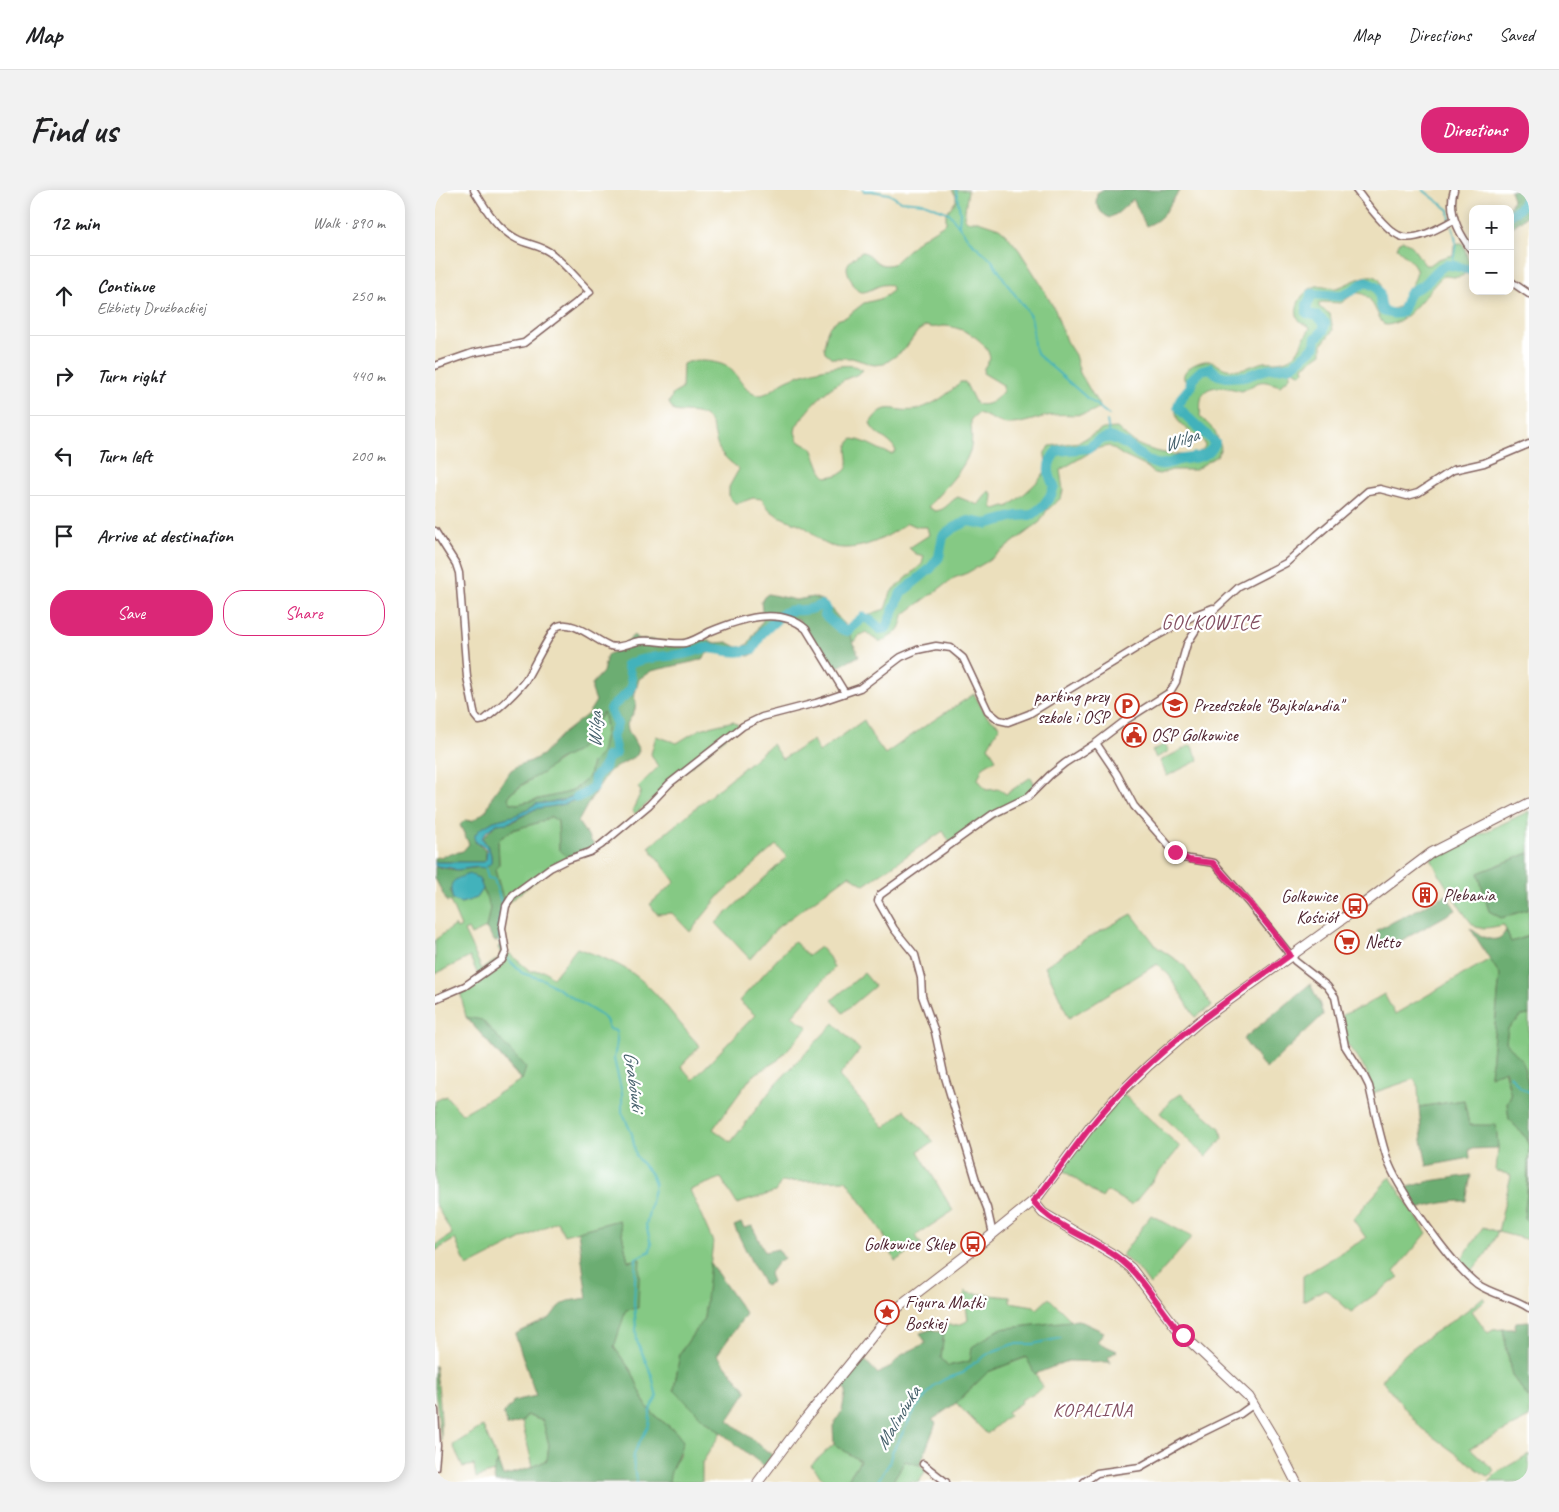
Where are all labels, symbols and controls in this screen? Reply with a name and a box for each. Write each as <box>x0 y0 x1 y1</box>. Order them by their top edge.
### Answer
text: Map <box>25 20 62 50</box>
text: Map <box>1353 24 1380 46</box>
text: Directions <box>1408 24 1471 46</box>
text: Saved <box>1499 24 1534 46</box>
button: Directions <box>1421 107 1529 153</box>
text: Find us <box>30 108 117 153</box>
map controls <box>1469 205 1514 295</box>
button: + <box>1469 205 1514 250</box>
text: 12 min <box>50 210 100 236</box>
text: Walk · 890 m <box>313 213 385 233</box>
button: − <box>1469 250 1514 295</box>
text: Continue <box>97 274 154 298</box>
icon: ahead <box>50 282 78 310</box>
text: 250 m <box>351 286 385 306</box>
text: Elżbiety Drużbackiej <box>97 298 206 318</box>
icon: right <box>50 362 78 390</box>
text: Turn right <box>97 364 164 388</box>
text: 440 m <box>351 366 385 386</box>
water label: Wilga <box>1160 422 1204 457</box>
icon: left <box>50 442 78 470</box>
text: Turn left <box>97 444 152 468</box>
text: 200 m <box>351 446 385 466</box>
icon: arrive <box>50 522 78 550</box>
text: Arrive at destination <box>97 524 233 548</box>
button: Save <box>50 590 213 636</box>
button: Share <box>223 590 385 636</box>
district label: GOLKOWICE <box>1161 610 1262 635</box>
place label: parking przy szkole i OSP <box>1034 685 1112 728</box>
school or university icon: Przedszkole "Bajkolandia" <box>1162 692 1188 718</box>
parking icon: parking przy szkole i OSP <box>1114 693 1140 719</box>
place label: Przedszkole "Bajkolandia" <box>1193 694 1347 716</box>
water label: Wilga <box>583 710 607 748</box>
public building icon: OSP Golkowice <box>1121 722 1147 748</box>
place label: OSP Golkowice <box>1151 724 1239 746</box>
route end <box>1164 841 1187 864</box>
building icon: Plebania <box>1412 882 1438 908</box>
place label: Plebania <box>1443 884 1496 906</box>
place label: Golkowice Kościół <box>1281 885 1340 928</box>
bus stop icon: Golkowice Kościół <box>1342 893 1368 919</box>
supermarket icon: Netto <box>1334 929 1360 955</box>
place label: Netto <box>1365 931 1402 953</box>
water label: Grabówki <box>618 1050 651 1117</box>
bus stop icon: Golkowice Sklep <box>960 1231 986 1257</box>
place label: Golkowice Sklep <box>864 1233 956 1255</box>
place label: Figura Matki Boskiej <box>905 1291 987 1334</box>
place icon: Figura Matki Boskiej <box>874 1299 900 1325</box>
route start <box>1172 1324 1195 1347</box>
water label: Malinówka <box>870 1381 927 1454</box>
district label: KOPALINA <box>1053 1398 1134 1422</box>

